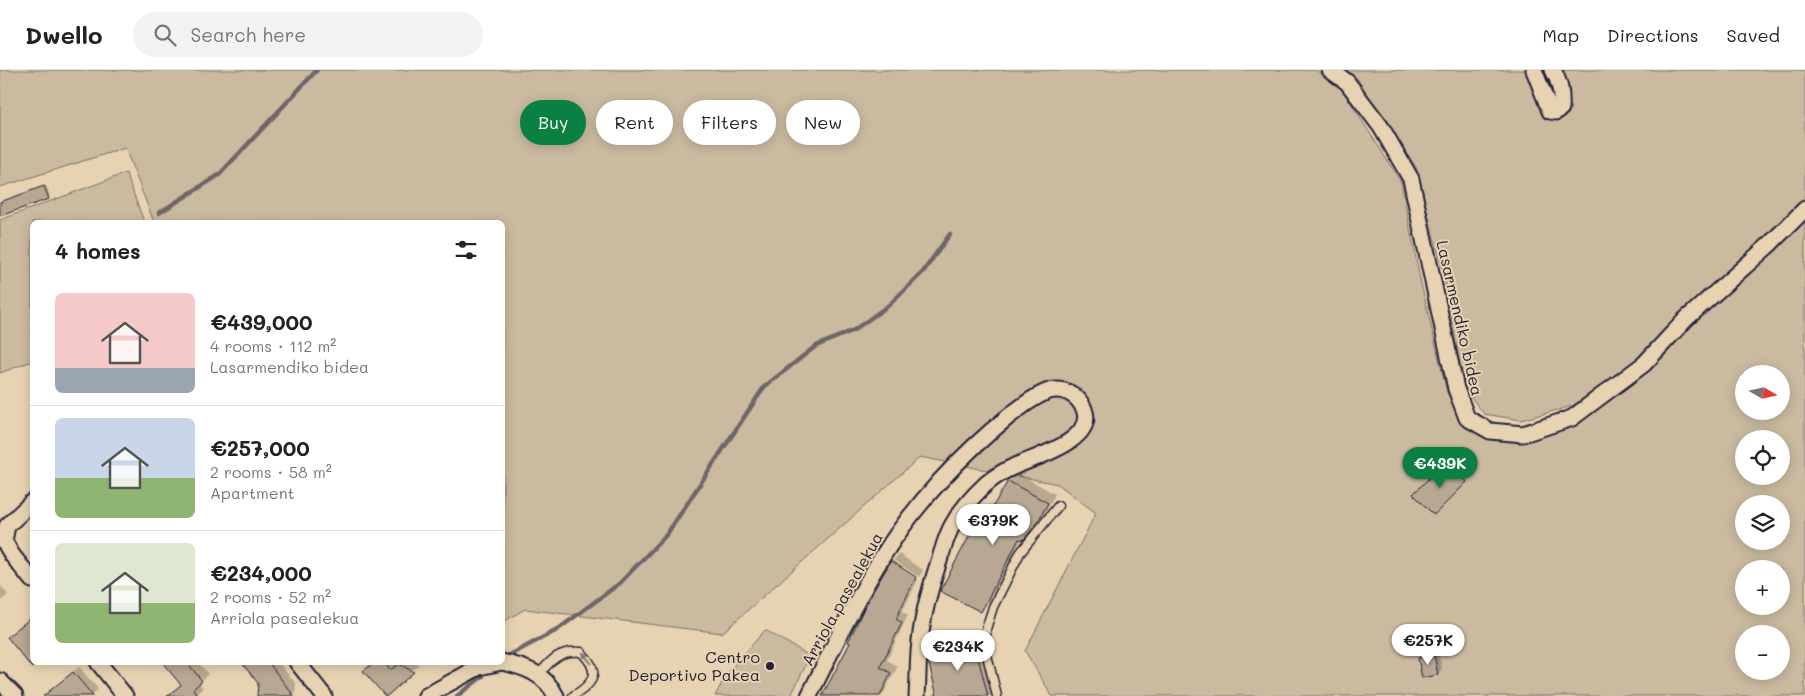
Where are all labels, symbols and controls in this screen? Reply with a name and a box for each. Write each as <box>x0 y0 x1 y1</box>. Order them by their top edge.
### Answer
search box <box>133 12 483 57</box>
text: Dwello <box>25 19 103 50</box>
icon: search <box>151 21 179 49</box>
text: Search here <box>191 22 306 47</box>
text: Map <box>1542 23 1579 47</box>
text: Directions <box>1607 23 1699 47</box>
text: Saved <box>1727 23 1780 47</box>
chip: Buy <box>520 100 586 145</box>
chip: Rent <box>596 100 673 145</box>
chip: Filters <box>683 100 776 145</box>
chip: New <box>786 100 860 145</box>
icon: filters <box>452 236 480 264</box>
text: 4 homes <box>55 237 141 264</box>
street label: Lasarmendiko bidea <box>1432 238 1489 398</box>
text: €439,000 <box>210 308 313 335</box>
icon: home <box>95 313 155 373</box>
text: 4 rooms · 112 m² <box>210 335 336 356</box>
text: Lasarmendiko bidea <box>210 356 369 377</box>
north arrow <box>1735 365 1790 420</box>
map controls <box>1735 365 1790 680</box>
button: locate <box>1735 430 1790 485</box>
text: €257,000 <box>210 434 310 461</box>
icon: home <box>95 438 155 498</box>
pin: €439K <box>1405 446 1475 489</box>
text: €439K <box>1414 452 1466 473</box>
text: 2 rooms · 58 m² <box>210 461 332 482</box>
text: Apartment <box>210 482 295 503</box>
button: layers <box>1735 495 1790 550</box>
pin: €379K <box>958 504 1028 546</box>
text: €379K <box>967 509 1019 530</box>
street label: Arriola pasealekua <box>796 528 887 669</box>
text: €234,000 <box>210 559 312 586</box>
button: + <box>1735 560 1790 615</box>
icon: home <box>95 563 155 623</box>
text: 2 rooms · 52 m² <box>210 586 331 607</box>
text: Arriola pasealekua <box>210 607 359 628</box>
pin: €257K <box>1393 624 1463 666</box>
button: − <box>1735 625 1790 680</box>
text: €257K <box>1403 629 1453 650</box>
pin: €234K <box>923 630 993 672</box>
text: €234K <box>932 635 984 656</box>
place label: Centro Deportivo Pakea <box>629 646 760 685</box>
one-way arrow <box>581 652 592 665</box>
marker: Centro Deportivo Pakea <box>764 660 776 672</box>

